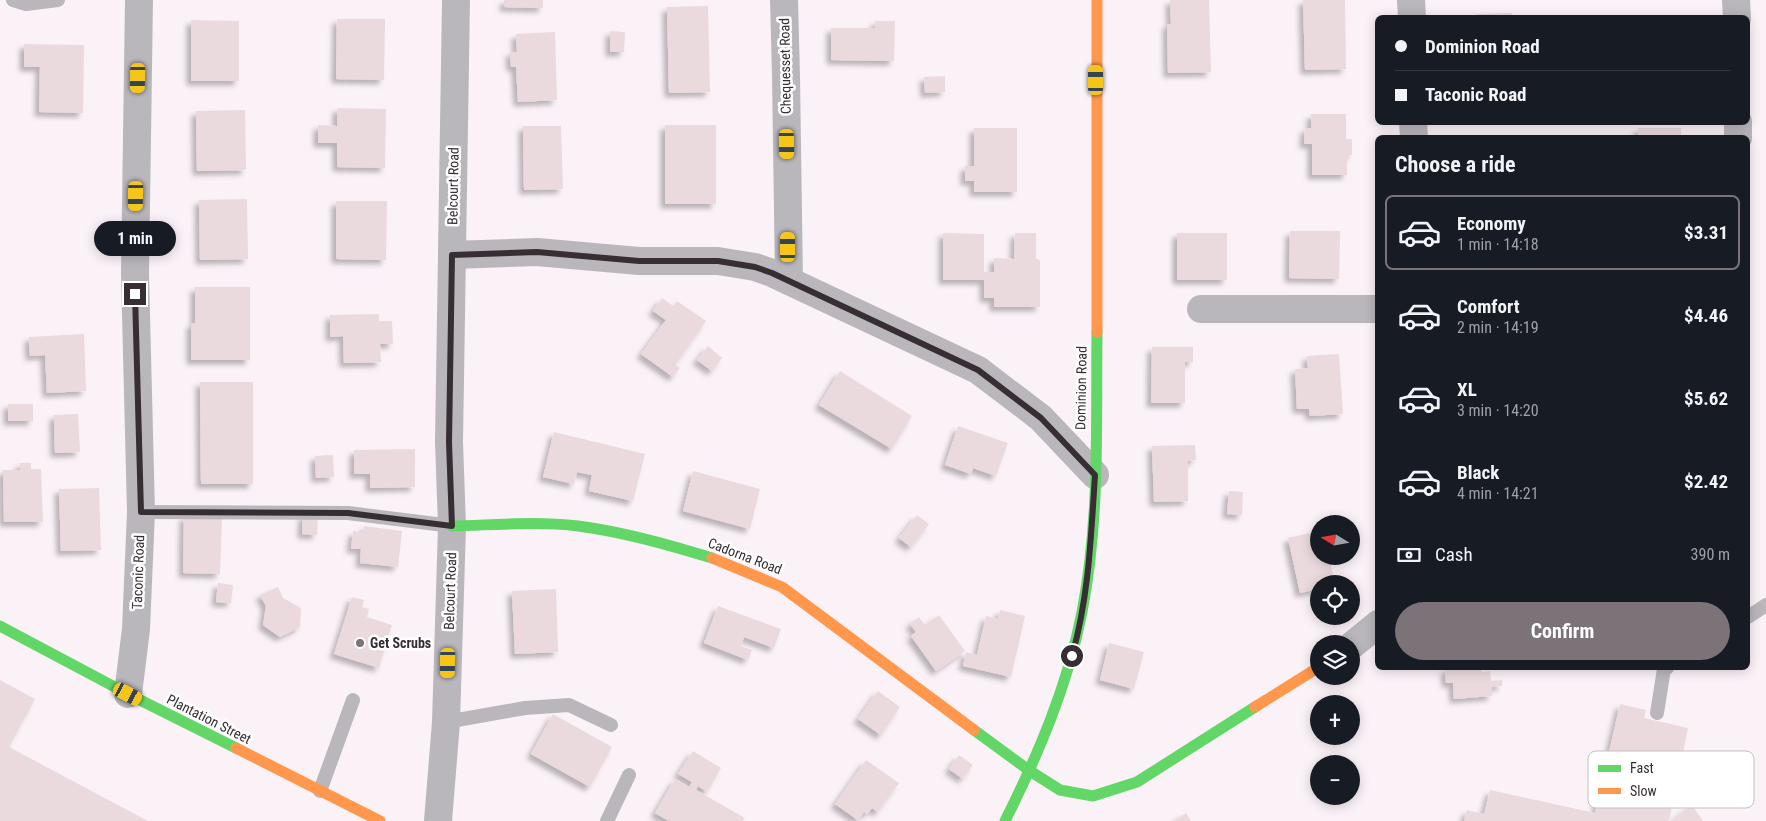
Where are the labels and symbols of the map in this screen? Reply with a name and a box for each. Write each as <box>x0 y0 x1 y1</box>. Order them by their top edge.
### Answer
street label: Chequesset Road <box>776 18 794 114</box>
car <box>130 63 145 93</box>
car <box>1088 65 1103 95</box>
car <box>779 129 794 159</box>
street label: Belcourt Road <box>444 147 462 225</box>
car <box>128 181 143 211</box>
callout: 1 min <box>94 222 176 256</box>
car <box>780 232 795 262</box>
route end <box>124 283 146 305</box>
street label: Dominion Road <box>1072 346 1090 430</box>
north arrow <box>1310 515 1360 565</box>
street label: Taconic Road <box>129 534 147 610</box>
street label: Cadorna Road <box>706 535 784 577</box>
street label: Belcourt Road <box>441 552 459 630</box>
place label: Get Scrubs <box>370 635 431 651</box>
marker: Get Scrubs <box>354 637 366 649</box>
route start <box>1061 645 1083 667</box>
car <box>440 648 455 678</box>
car <box>111 681 144 707</box>
street label: Plantation Street <box>164 691 254 747</box>
legend <box>1588 751 1754 808</box>
text: Fast <box>1630 760 1654 776</box>
text: Slow <box>1630 783 1657 799</box>

